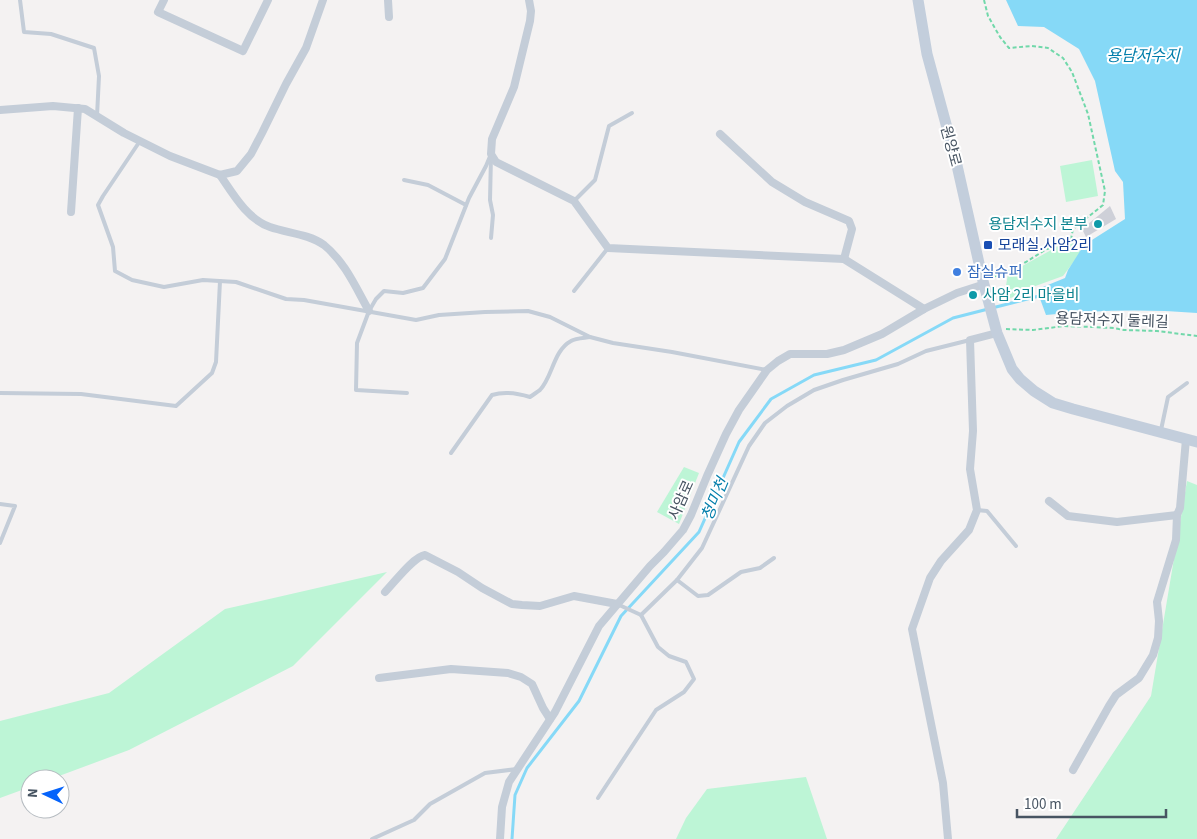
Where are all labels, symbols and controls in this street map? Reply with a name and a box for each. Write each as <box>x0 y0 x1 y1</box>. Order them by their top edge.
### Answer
water label: 용담저수지 <box>1106 45 1181 67</box>
street label: 원양로 <box>935 123 966 169</box>
place label: 용담저수지 본부 <box>988 214 1088 235</box>
marker: 용담저수지 본부 <box>1092 218 1104 230</box>
place label: 모래실.사암2리 <box>998 235 1092 256</box>
marker: 모래실.사암2리 <box>982 239 994 251</box>
place label: 잠실슈퍼 <box>967 262 1022 283</box>
marker: 잠실슈퍼 <box>951 266 963 278</box>
place label: 사암 2리 마을비 <box>983 285 1079 306</box>
marker: 사암 2리 마을비 <box>967 289 979 301</box>
street label: 용담저수지 둘레길 <box>1055 308 1169 333</box>
water label: 청미천 <box>696 473 735 524</box>
street label: 사암로 <box>663 477 699 523</box>
north arrow <box>20 769 70 819</box>
scale bar <box>1017 786 1166 818</box>
text: N <box>23 788 43 799</box>
text: 100 m <box>1024 794 1062 815</box>

